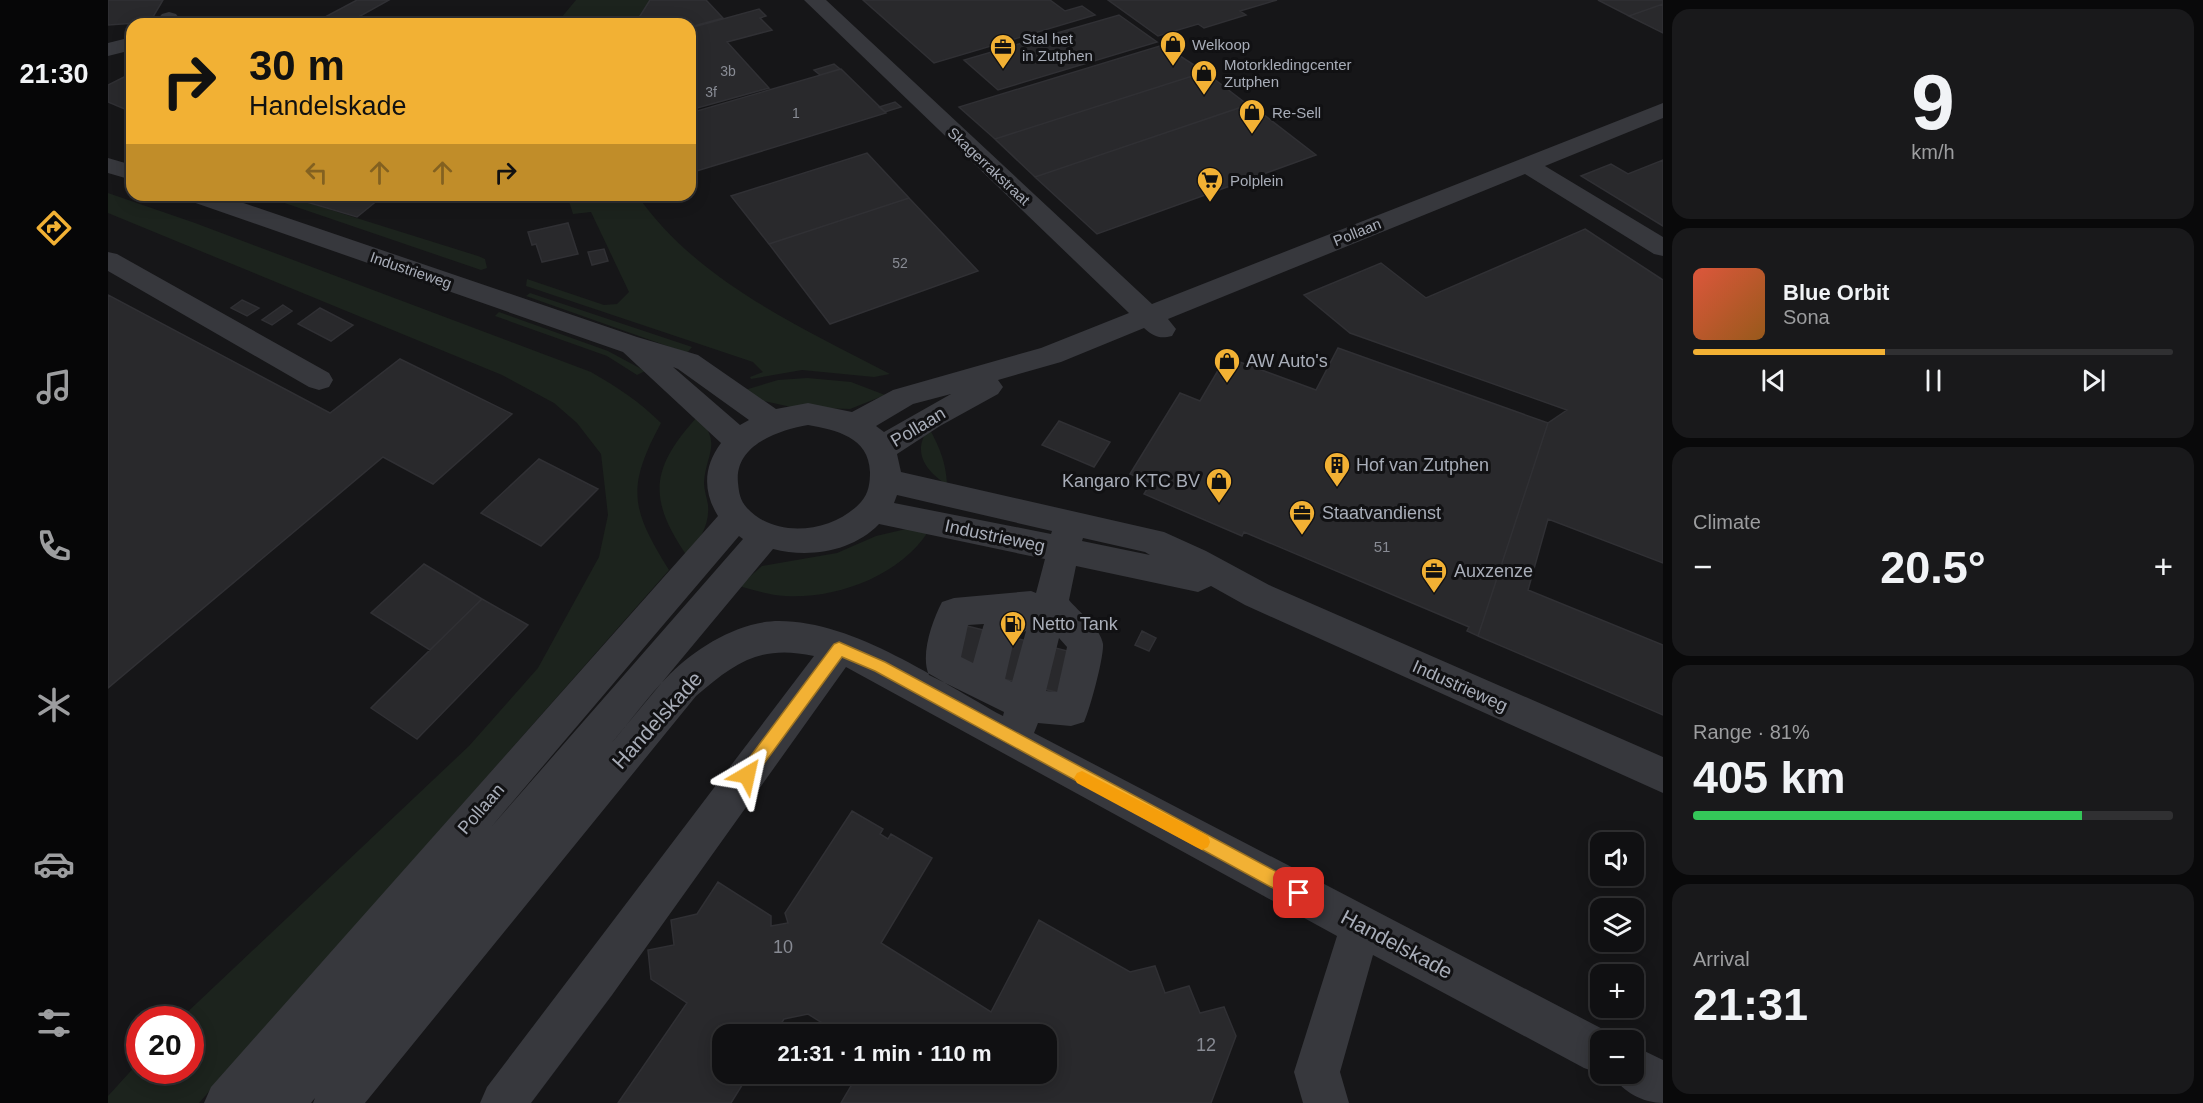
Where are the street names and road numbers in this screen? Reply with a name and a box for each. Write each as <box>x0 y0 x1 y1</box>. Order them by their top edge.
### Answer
street label: Skagerrakstraat <box>944 124 1034 209</box>
street label: Pollaan <box>1331 215 1383 249</box>
street label: Industrieweg <box>368 248 454 292</box>
street label: Pollaan <box>887 403 949 451</box>
street label: Industrieweg <box>943 516 1047 556</box>
street label: Industrieweg <box>1409 656 1511 716</box>
street label: Handelskade <box>607 667 707 773</box>
street label: Pollaan <box>454 780 508 838</box>
street label: Handelskade <box>1337 905 1457 983</box>

